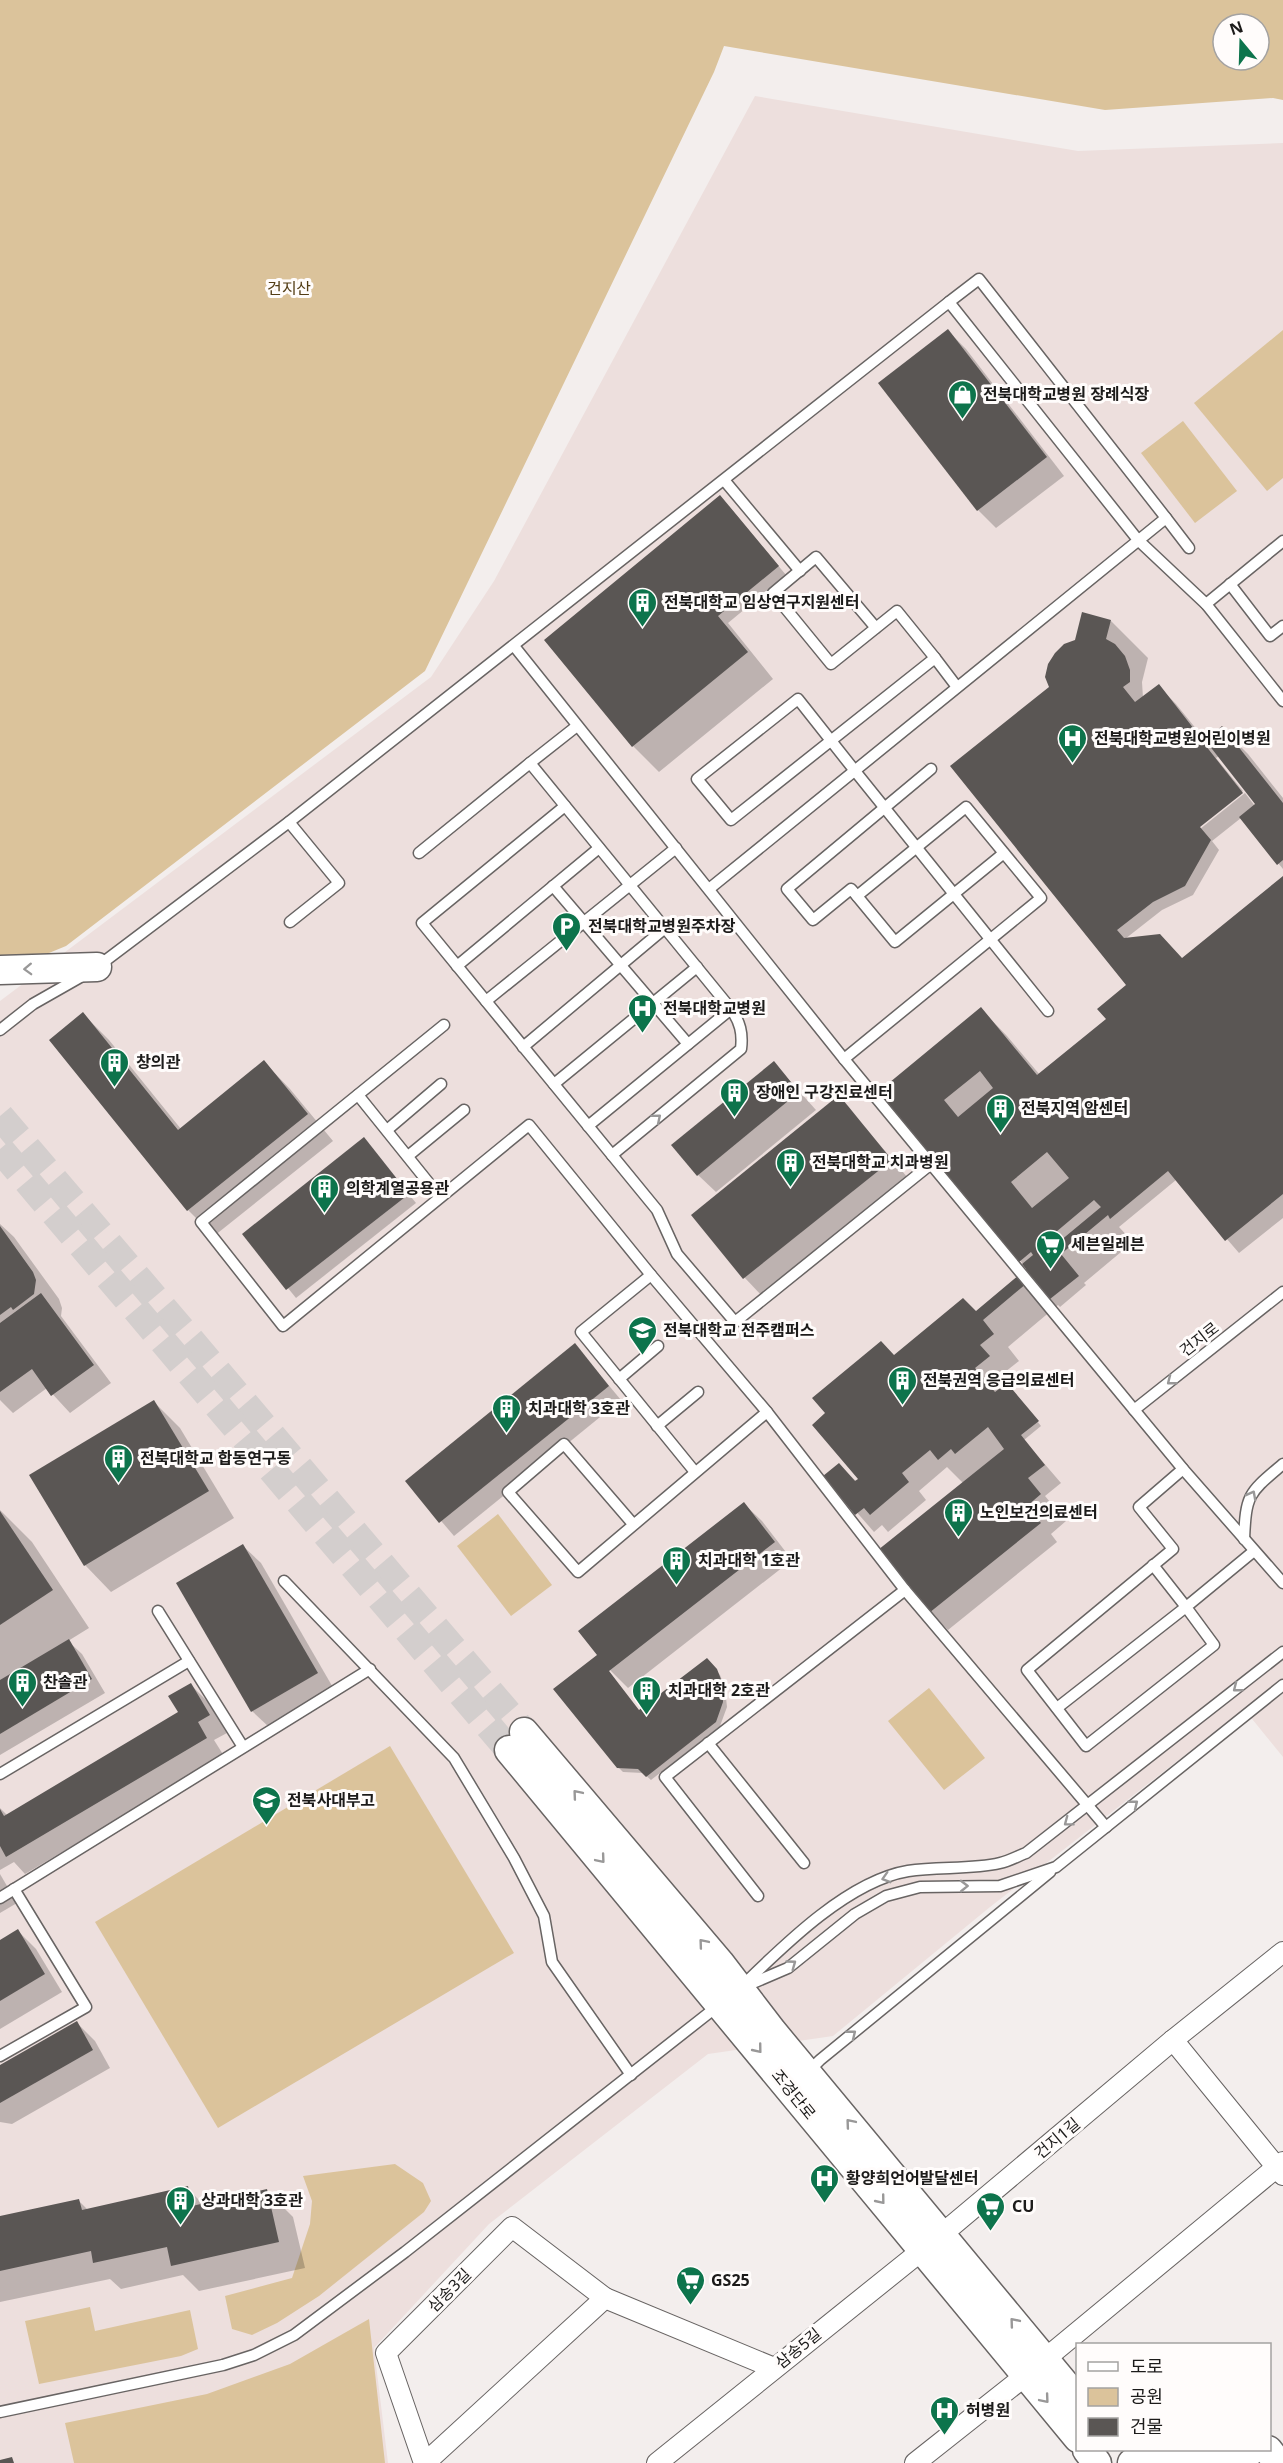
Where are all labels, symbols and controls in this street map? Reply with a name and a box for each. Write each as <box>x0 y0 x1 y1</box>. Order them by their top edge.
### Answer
north arrow <box>1211 12 1271 72</box>
text: N <box>1226 15 1246 40</box>
park label: 건지산 <box>267 277 311 299</box>
shop icon: 전북대학교병원 장례식장 <box>946 378 978 420</box>
place label: 전북대학교병원 장례식장 <box>983 383 1149 405</box>
building icon: 전북대학교 임상연구지원센터 <box>627 586 659 628</box>
place label: 전북대학교 임상연구지원센터 <box>664 591 860 613</box>
hospital icon: 전북대학교병원어린이병원 <box>1057 722 1089 764</box>
place label: 전북대학교병원어린이병원 <box>1094 727 1271 749</box>
parking icon: 전북대학교병원주차장 <box>551 910 583 952</box>
place label: 전북대학교병원주차장 <box>588 915 735 937</box>
one-way arrow <box>23 963 32 976</box>
hospital icon: 전북대학교병원 <box>626 992 658 1034</box>
place label: 전북대학교병원 <box>663 997 766 1019</box>
building icon: 창의관 <box>99 1046 131 1088</box>
place label: 창의관 <box>136 1051 180 1073</box>
building icon: 장애인 구강진료센터 <box>719 1076 751 1118</box>
place label: 장애인 구강진료센터 <box>756 1081 893 1103</box>
building icon: 전북지역 암센터 <box>984 1092 1016 1134</box>
place label: 전북지역 암센터 <box>1021 1097 1128 1119</box>
one-way arrow <box>650 1115 661 1126</box>
building icon: 전북대학교 치과병원 <box>775 1146 807 1188</box>
place label: 전북대학교 치과병원 <box>812 1151 949 1173</box>
building icon: 의학계열공용관 <box>309 1172 341 1214</box>
place label: 의학계열공용관 <box>346 1177 449 1199</box>
supermarket icon: 세븐일레븐 <box>1034 1228 1066 1270</box>
place label: 세븐일레븐 <box>1071 1233 1145 1255</box>
school or university icon: 전북대학교 전주캠퍼스 <box>626 1314 658 1356</box>
street label: 건지로 <box>1175 1317 1223 1361</box>
place label: 전북대학교 전주캠퍼스 <box>663 1319 815 1341</box>
building icon: 전북권역 응급의료센터 <box>886 1364 918 1406</box>
place label: 전북권역 응급의료센터 <box>923 1369 1074 1391</box>
one-way arrow <box>1167 1373 1178 1384</box>
building icon: 치과대학 3호관 <box>491 1392 523 1434</box>
place label: 치과대학 3호관 <box>528 1397 630 1419</box>
building icon: 전북대학교 합동연구동 <box>103 1442 135 1484</box>
place label: 전북대학교 합동연구동 <box>140 1447 291 1469</box>
one-way arrow <box>1245 1491 1256 1501</box>
building icon: 노인보건의료센터 <box>943 1496 975 1538</box>
place label: 노인보건의료센터 <box>980 1501 1098 1523</box>
building icon: 치과대학 1호관 <box>661 1544 693 1586</box>
place label: 치과대학 1호관 <box>698 1549 800 1571</box>
building icon: 찬솔관 <box>6 1666 38 1708</box>
place label: 찬솔관 <box>43 1671 87 1693</box>
building icon: 치과대학 2호관 <box>631 1674 663 1716</box>
place label: 치과대학 2호관 <box>668 1679 770 1701</box>
one-way arrow <box>1232 1680 1243 1691</box>
school or university icon: 전북사대부고 <box>250 1784 282 1826</box>
place label: 전북사대부고 <box>287 1789 375 1811</box>
one-way arrow <box>573 1790 584 1801</box>
one-way arrow <box>1127 1801 1138 1812</box>
one-way arrow <box>1063 1814 1074 1825</box>
one-way arrow <box>593 1852 604 1863</box>
one-way arrow <box>881 1870 892 1883</box>
one-way arrow <box>959 1880 968 1893</box>
one-way arrow <box>699 1939 710 1950</box>
one-way arrow <box>786 1960 797 1971</box>
one-way arrow <box>845 2030 856 2041</box>
one-way arrow <box>750 2042 761 2053</box>
street label: 조경단로 <box>767 2064 821 2124</box>
street label: 건지1길 <box>1030 2112 1084 2164</box>
one-way arrow <box>846 2119 857 2130</box>
hospital icon: 황양희언어발달센터 <box>809 2162 841 2204</box>
place label: 황양희언어발달센터 <box>846 2167 978 2189</box>
building icon: 상과대학 3호관 <box>164 2184 196 2226</box>
place label: 상과대학 3호관 <box>201 2189 303 2211</box>
supermarket icon: CU <box>975 2190 1007 2232</box>
one-way arrow <box>874 2193 885 2204</box>
place label: CU <box>1012 2195 1034 2217</box>
street label: 삼송3길 <box>422 2263 476 2317</box>
supermarket icon: GS25 <box>674 2264 706 2306</box>
place label: GS25 <box>711 2269 750 2291</box>
one-way arrow <box>1010 2318 1021 2329</box>
street label: 삼송5길 <box>770 2323 826 2373</box>
legend <box>1076 2343 1271 2451</box>
text: 도로 <box>1130 2354 1163 2378</box>
text: 공원 <box>1130 2384 1163 2408</box>
one-way arrow <box>1038 2392 1049 2403</box>
hospital icon: 허병원 <box>929 2394 961 2436</box>
place label: 허병원 <box>966 2399 1010 2421</box>
text: 건물 <box>1130 2414 1163 2438</box>

